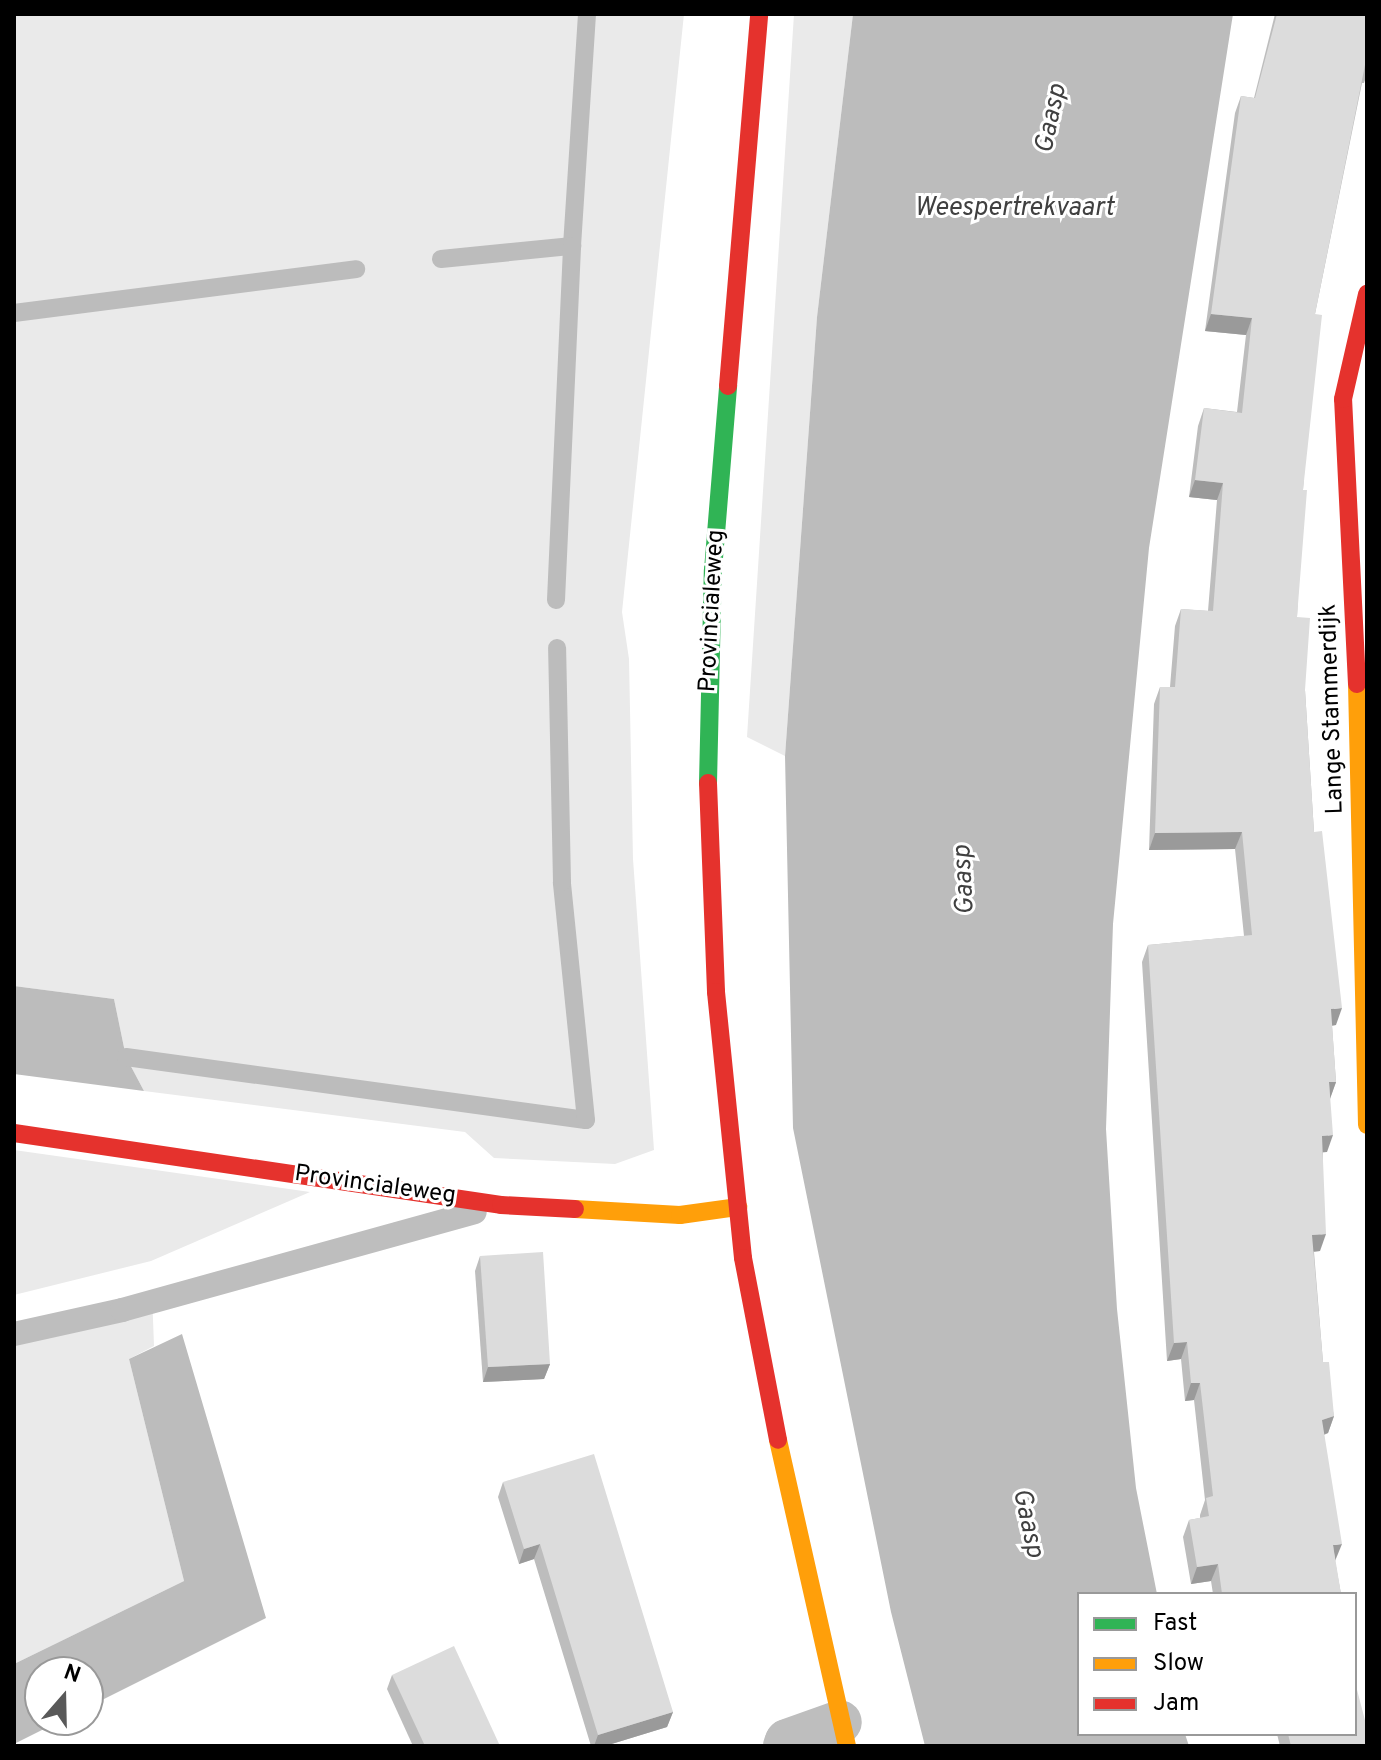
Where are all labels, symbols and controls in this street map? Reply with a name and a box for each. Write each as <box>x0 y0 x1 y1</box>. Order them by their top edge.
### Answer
water label: Gaasp <box>1029 82 1075 156</box>
water label: Weespertrekvaart <box>914 193 1114 225</box>
street label: Provincialeweg <box>694 529 732 693</box>
street label: Lange Stammerdijk <box>1315 603 1351 815</box>
water label: Gaasp <box>948 844 982 916</box>
street label: Provincialeweg <box>292 1160 458 1212</box>
water label: Gaasp <box>1004 1486 1050 1560</box>
legend <box>1077 1592 1357 1736</box>
text: Fast <box>1153 1609 1197 1639</box>
text: Slow <box>1153 1649 1204 1679</box>
north arrow <box>24 1656 104 1736</box>
text: N <box>60 1659 84 1690</box>
text: Jam <box>1153 1689 1199 1719</box>

